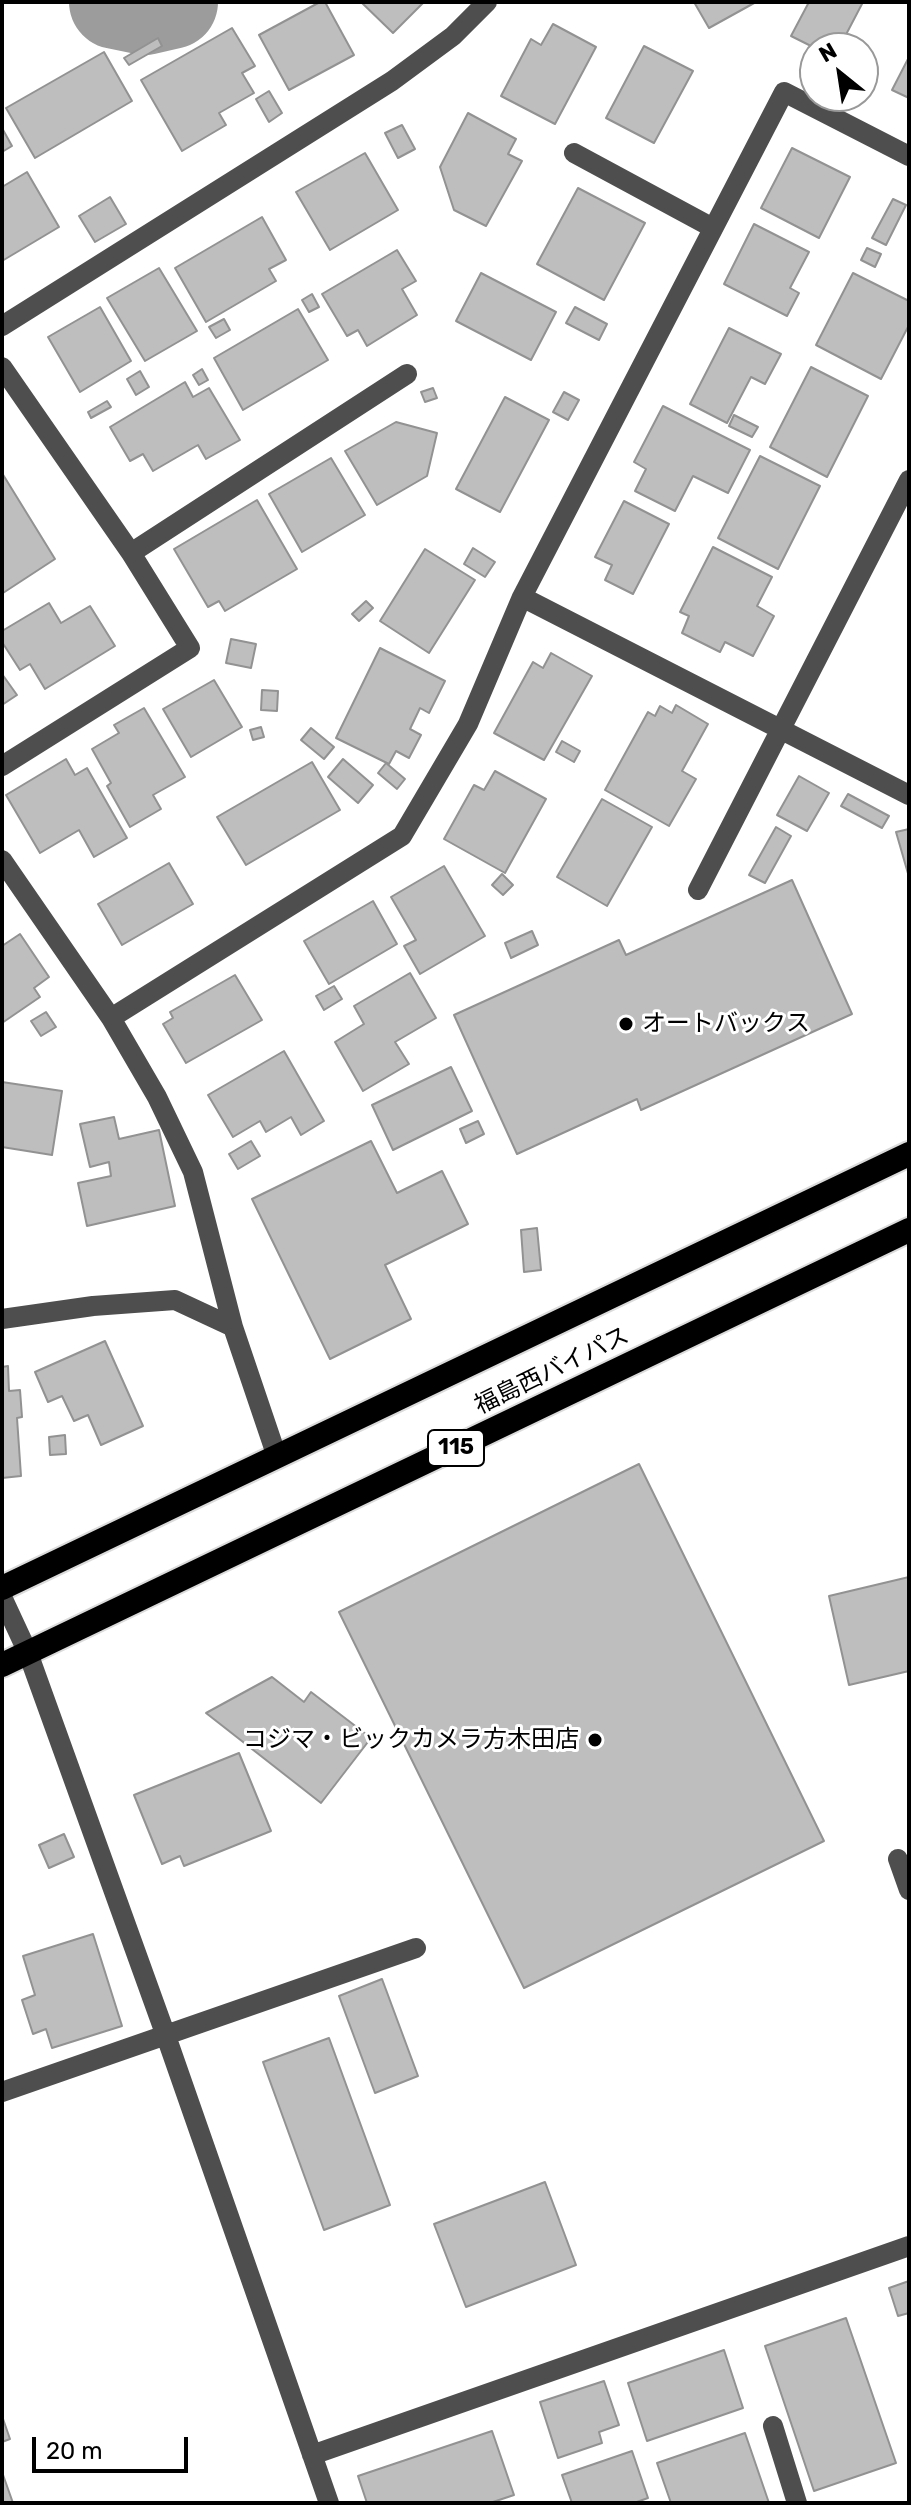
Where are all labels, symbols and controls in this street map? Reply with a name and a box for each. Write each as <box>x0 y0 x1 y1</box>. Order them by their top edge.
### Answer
north arrow <box>799 32 879 112</box>
text: N <box>814 37 841 68</box>
place label: オートバックス <box>642 1010 810 1038</box>
marker: オートバックス <box>617 1015 635 1033</box>
street label: 福島西バイパス <box>470 1321 634 1421</box>
road number: 115 <box>428 1430 484 1466</box>
place label: コジマ・ビックカメラ方木田店 <box>243 1726 579 1754</box>
marker: コジマ・ビックカメラ方木田店 <box>586 1731 604 1749</box>
scale bar <box>36 2421 192 2471</box>
text: 20 m <box>46 2437 103 2465</box>

